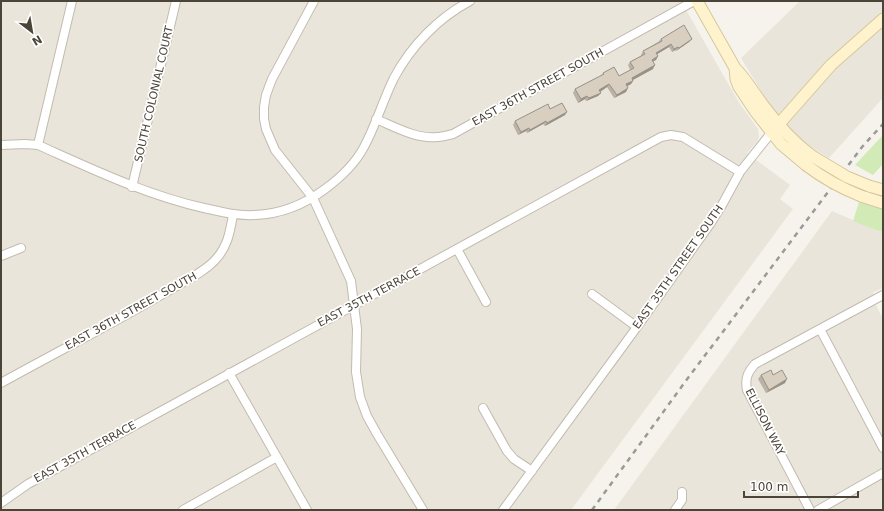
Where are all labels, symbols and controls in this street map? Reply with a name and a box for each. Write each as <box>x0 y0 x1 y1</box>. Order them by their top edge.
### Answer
north arrow <box>12 12 52 52</box>
street label: SOUTH COLONIAL COURT <box>132 24 176 163</box>
text: N <box>30 32 44 48</box>
street label: EAST 36TH STREET SOUTH <box>470 45 606 129</box>
street label: EAST 35TH STREET SOUTH <box>630 203 726 331</box>
street label: EAST 35TH TERRACE <box>315 264 423 330</box>
street label: EAST 36TH STREET SOUTH <box>63 269 199 353</box>
street label: ELLISON WAY <box>743 386 788 458</box>
street label: EAST 35TH TERRACE <box>32 419 138 485</box>
scale bar <box>744 473 858 499</box>
text: 100 m <box>750 480 788 494</box>

